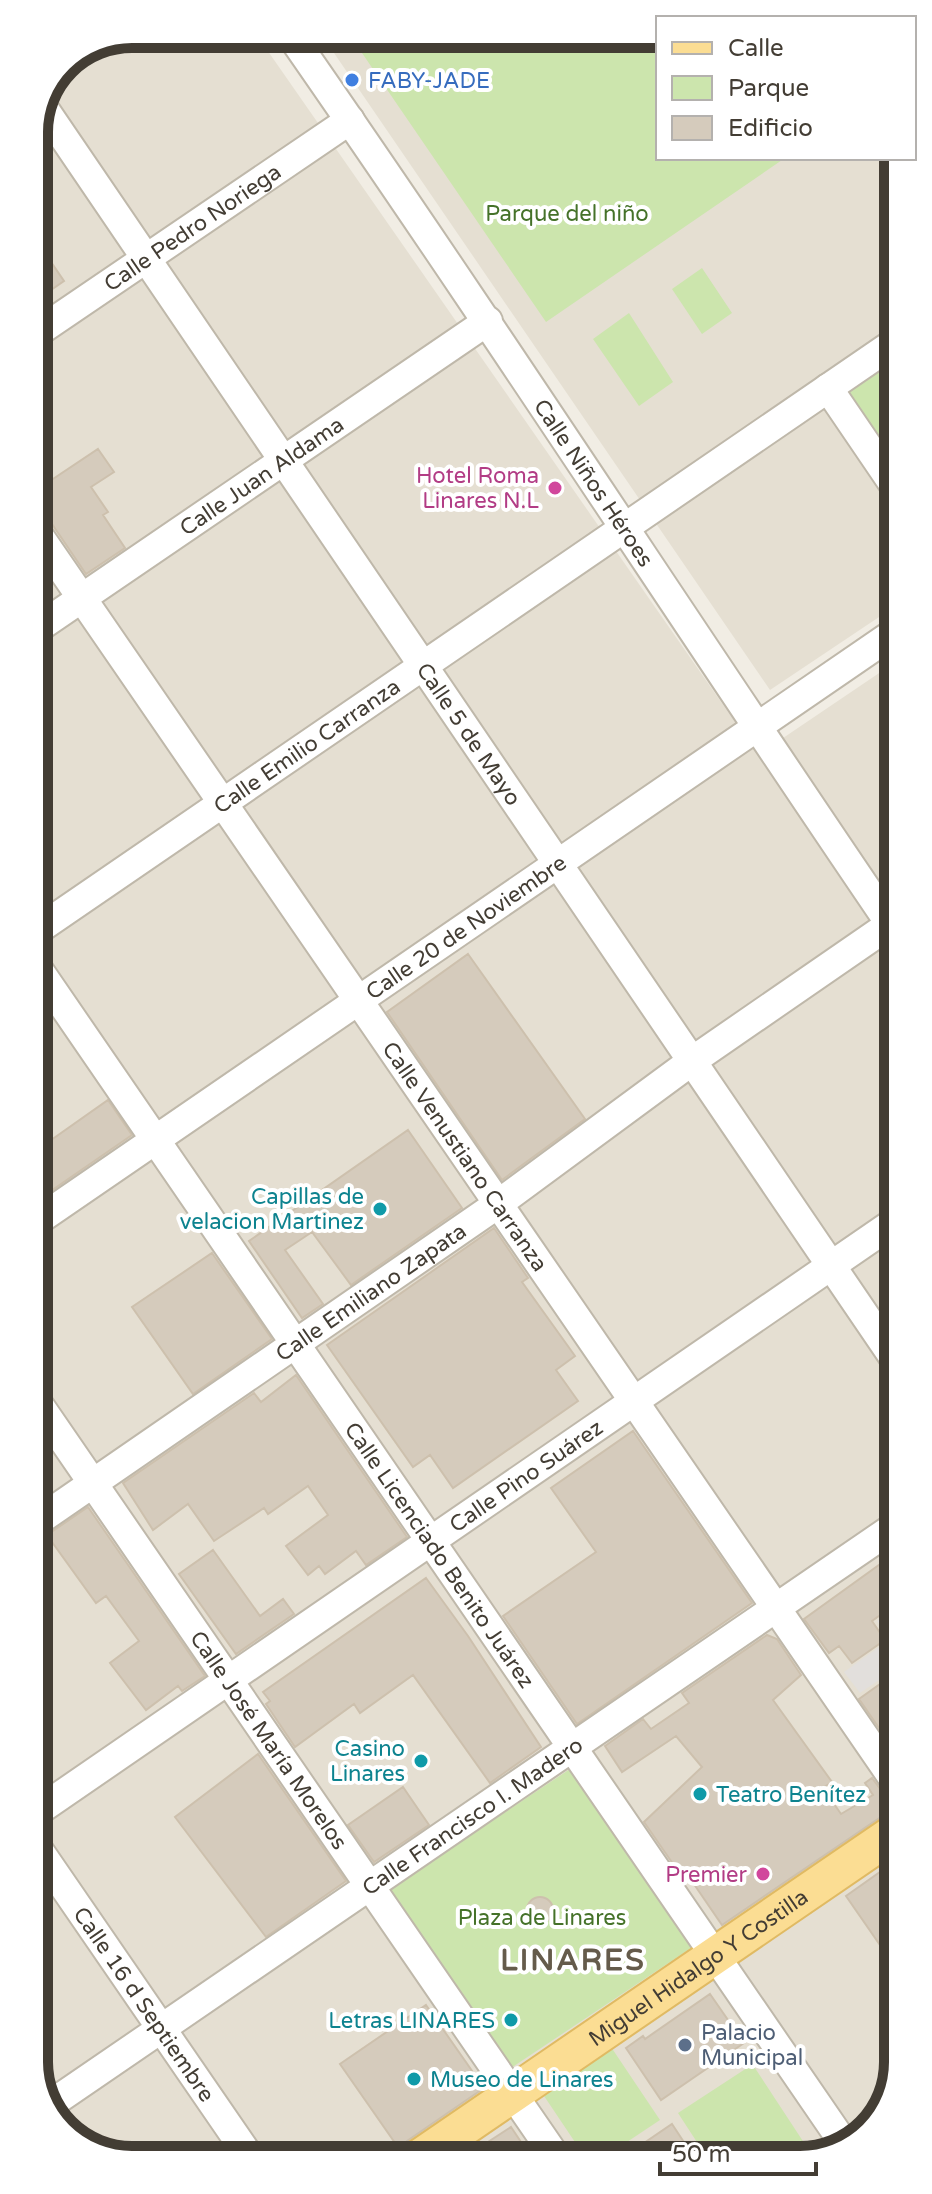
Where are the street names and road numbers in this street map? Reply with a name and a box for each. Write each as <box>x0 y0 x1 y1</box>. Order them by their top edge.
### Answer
street label: Calle Pedro Noriega <box>99 159 286 297</box>
street label: Calle Niños Héroes <box>528 394 659 572</box>
street label: Calle Juan Aldama <box>175 411 349 541</box>
street label: Calle 5 de Mayo <box>411 658 526 811</box>
street label: Calle Emilio Carranza <box>209 673 405 819</box>
street label: Calle 20 de Noviembre <box>361 850 571 1005</box>
street label: Calle Venustiano Carranza <box>377 1037 553 1277</box>
street label: Calle Emiliano Zapata <box>271 1218 471 1367</box>
street label: Calle Pino Suárez <box>445 1415 608 1538</box>
street label: Calle Licenciado Benito Juárez <box>339 1417 539 1693</box>
street label: Calle José María Morelos <box>184 1626 353 1855</box>
street label: Calle Francisco I. Madero <box>357 1732 588 1901</box>
street label: Miguel Hidalgo Y Costilla <box>584 1884 813 2052</box>
street label: Calle 16 d Septiembre <box>68 1902 220 2107</box>

